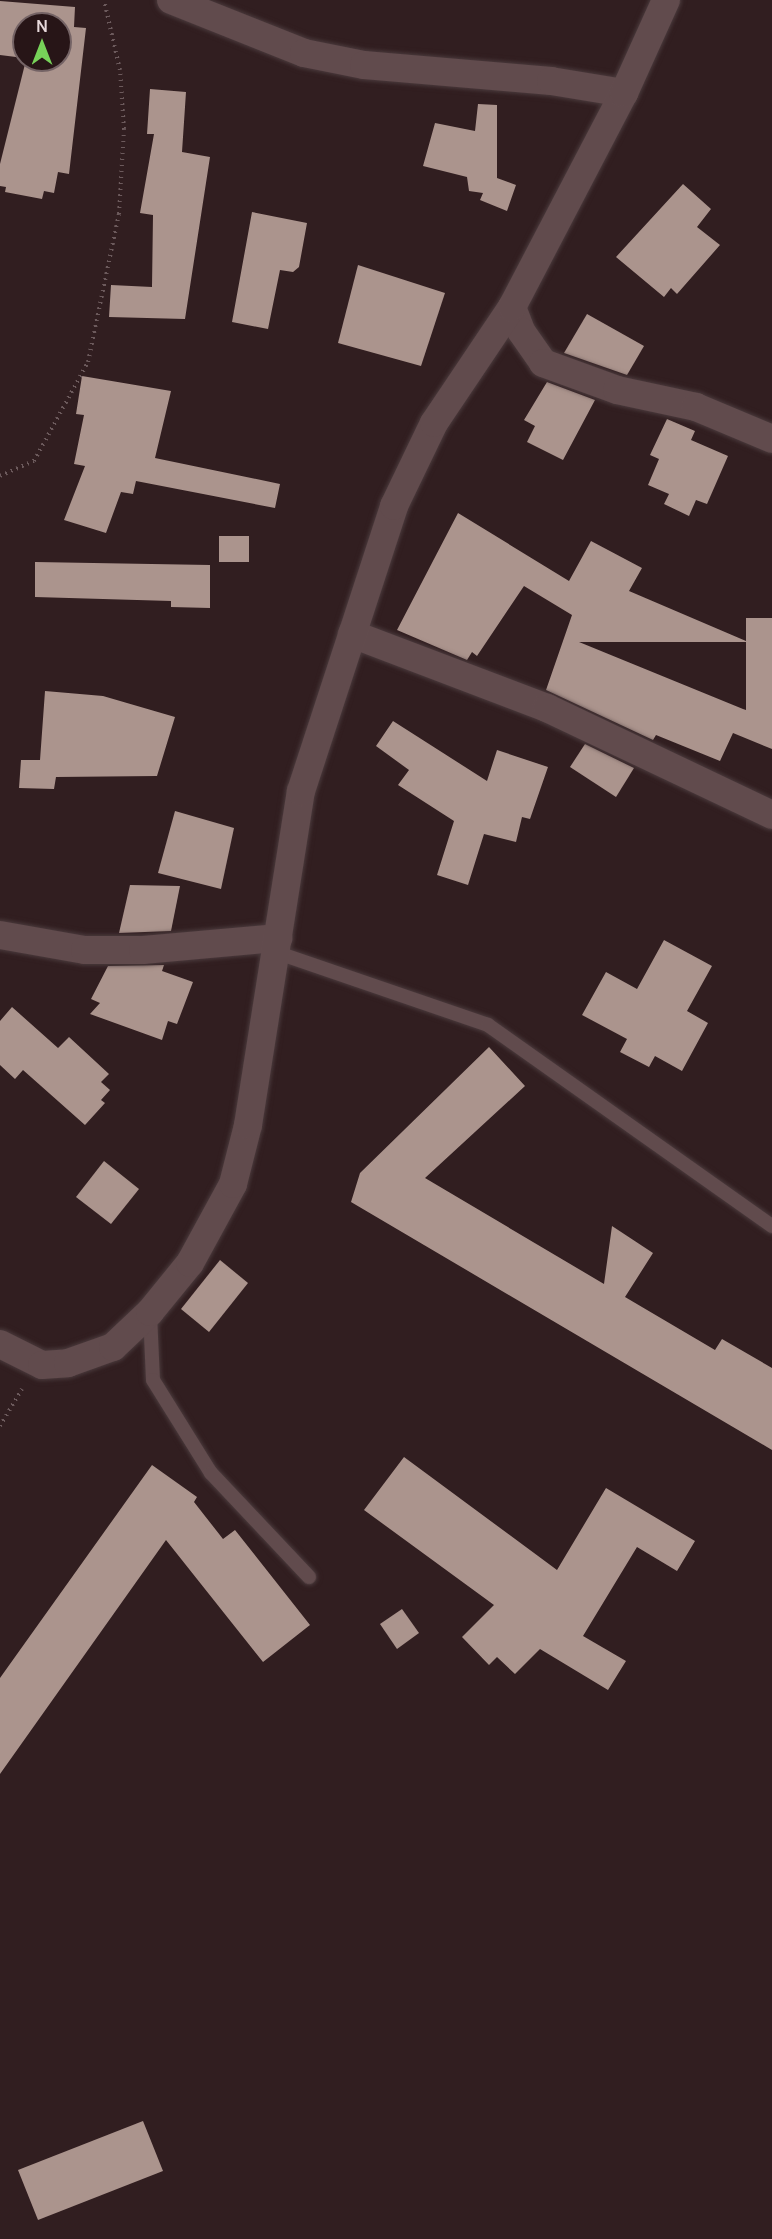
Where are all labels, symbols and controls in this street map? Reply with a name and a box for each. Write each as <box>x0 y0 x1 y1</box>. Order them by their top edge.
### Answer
north arrow <box>12 12 72 72</box>
text: N <box>36 15 48 37</box>

